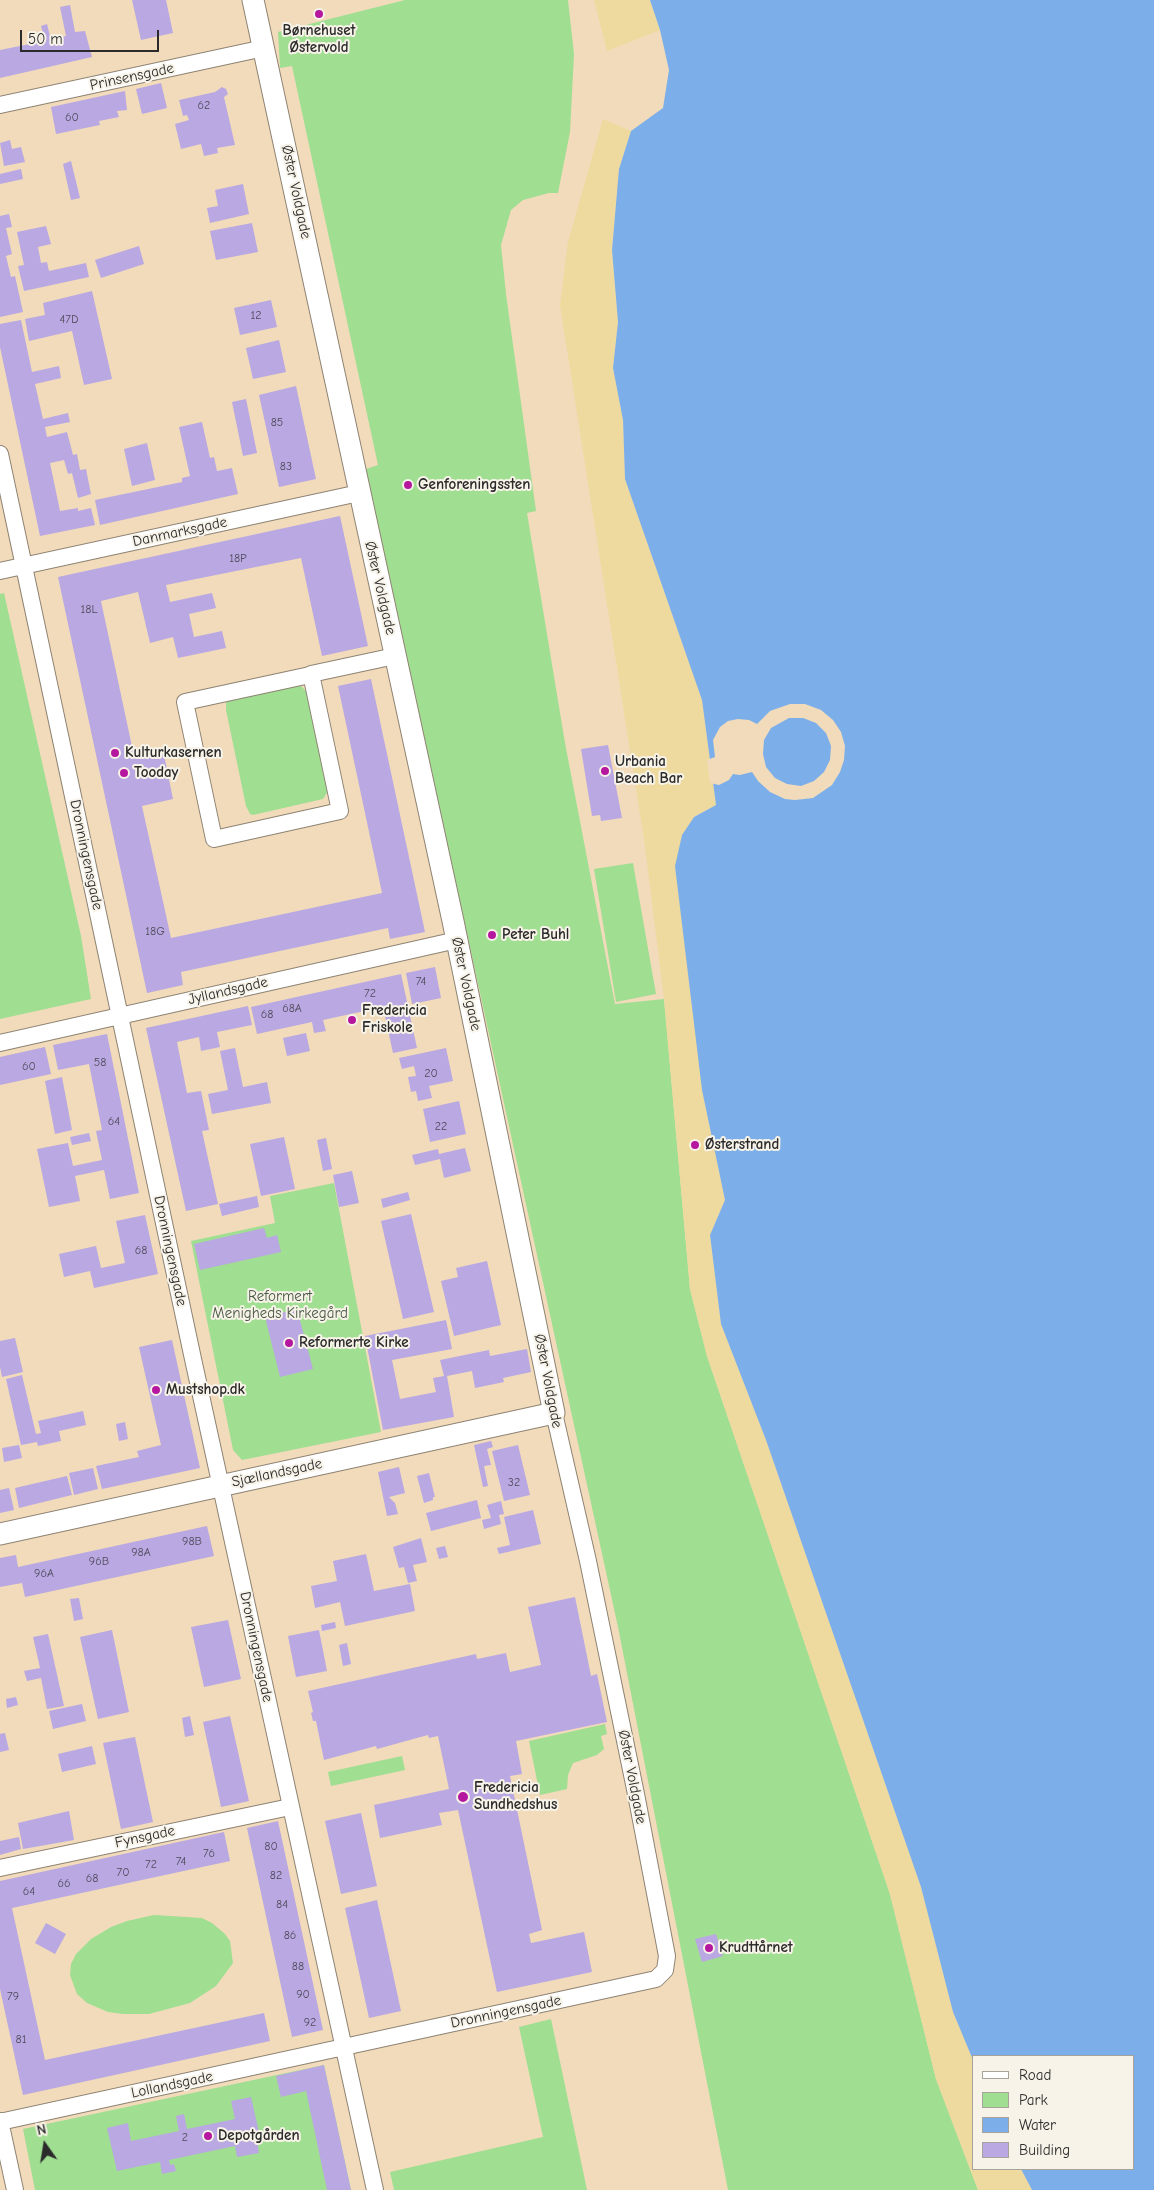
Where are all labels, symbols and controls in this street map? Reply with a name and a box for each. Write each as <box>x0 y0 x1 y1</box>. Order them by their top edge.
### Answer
marker: Børnehuset Østervold <box>313 8 325 20</box>
scale bar <box>22 20 161 52</box>
place label: Børnehuset Østervold <box>283 22 355 57</box>
text: 50 m <box>28 30 63 48</box>
street label: Prinsensgade <box>88 59 176 95</box>
house number: 62 <box>198 99 210 113</box>
house number: 60 <box>65 111 79 125</box>
street label: Øster Voldgade <box>277 143 315 241</box>
house number: 12 <box>250 309 262 323</box>
house number: 47D <box>59 313 79 327</box>
house number: 85 <box>271 416 283 430</box>
house number: 83 <box>280 460 292 474</box>
place label: Genforeningssten <box>418 476 530 494</box>
marker: Genforeningssten <box>402 479 414 491</box>
street label: Danmarksgade <box>131 513 229 551</box>
street label: Øster Voldgade <box>360 539 400 637</box>
house number: 18P <box>229 552 247 566</box>
house number: 18L <box>81 603 97 617</box>
place label: Kulturkasernen <box>125 744 222 762</box>
marker: Kulturkasernen <box>109 747 121 759</box>
place label: Urbania Beach Bar <box>615 753 682 788</box>
place label: Tooday <box>134 764 178 782</box>
marker: Urbania Beach Bar <box>599 765 611 777</box>
marker: Tooday <box>118 767 130 779</box>
street label: Dronningensgade <box>66 798 106 912</box>
house number: 18G <box>145 925 165 939</box>
place label: Peter Buhl <box>502 926 569 944</box>
marker: Peter Buhl <box>486 929 498 941</box>
street label: Øster Voldgade <box>447 935 485 1033</box>
street label: Jyllandsgade <box>186 973 270 1009</box>
house number: 74 <box>416 975 426 989</box>
house number: 72 <box>364 987 376 1001</box>
house number: 68A <box>282 1002 302 1016</box>
place label: Fredericia Friskole <box>362 1002 427 1037</box>
house number: 68 <box>261 1008 273 1022</box>
marker: Fredericia Friskole <box>346 1014 358 1026</box>
house number: 58 <box>94 1056 106 1070</box>
house number: 60 <box>22 1060 36 1074</box>
house number: 20 <box>424 1067 438 1081</box>
house number: 64 <box>108 1115 120 1129</box>
house number: 22 <box>435 1120 447 1134</box>
place label: Østerstrand <box>705 1136 779 1154</box>
marker: Østerstrand <box>689 1139 701 1151</box>
street label: Dronningensgade <box>150 1194 190 1308</box>
house number: 68 <box>135 1244 147 1258</box>
park label: Reformert Menigheds Kirkegård <box>212 1288 348 1323</box>
street label: Øster Voldgade <box>530 1332 566 1430</box>
place label: Reformerte Kirke <box>299 1334 409 1352</box>
marker: Reformerte Kirke <box>283 1337 295 1349</box>
place label: Mustshop.dk <box>166 1381 245 1399</box>
marker: Mustshop.dk <box>150 1384 162 1396</box>
street label: Sjællandsgade <box>230 1455 324 1491</box>
house number: 32 <box>508 1476 520 1490</box>
house number: 98B <box>182 1535 202 1549</box>
house number: 98A <box>131 1546 151 1560</box>
house number: 96B <box>89 1555 109 1569</box>
house number: 96A <box>34 1567 54 1581</box>
street label: Dronningensgade <box>236 1590 276 1704</box>
street label: Øster Voldgade <box>614 1728 650 1826</box>
place label: Fredericia Sundhedshus <box>474 1779 557 1814</box>
marker: Fredericia Sundhedshus <box>456 1790 470 1804</box>
street label: Fynsgade <box>113 1822 177 1852</box>
house number: 80 <box>264 1840 278 1854</box>
house number: 76 <box>203 1847 215 1861</box>
house number: 74 <box>176 1855 186 1869</box>
house number: 72 <box>145 1858 157 1872</box>
house number: 70 <box>117 1866 129 1880</box>
house number: 82 <box>270 1869 282 1883</box>
house number: 68 <box>86 1872 98 1886</box>
house number: 66 <box>57 1877 71 1891</box>
house number: 64 <box>23 1885 35 1899</box>
house number: 84 <box>276 1898 288 1912</box>
house number: 86 <box>284 1929 296 1943</box>
place label: Krudttårnet <box>719 1939 793 1957</box>
marker: Krudttårnet <box>703 1942 715 1954</box>
house number: 88 <box>292 1960 304 1974</box>
house number: 90 <box>296 1988 310 2002</box>
house number: 79 <box>7 1990 19 2004</box>
street label: Dronningensgade <box>449 1992 563 2032</box>
house number: 92 <box>304 2016 316 2030</box>
house number: 81 <box>16 2033 26 2047</box>
legend <box>972 2055 1134 2170</box>
text: Road <box>1019 2066 1051 2084</box>
street label: Lollandsgade <box>129 2068 215 2102</box>
text: Park <box>1019 2091 1048 2109</box>
text: Water <box>1019 2116 1056 2134</box>
north arrow <box>20 2120 70 2170</box>
text: N <box>35 2121 48 2139</box>
place label: Depotgården <box>218 2127 300 2145</box>
marker: Depotgården <box>202 2130 214 2142</box>
house number: 2 <box>182 2131 188 2145</box>
text: Building <box>1019 2141 1070 2159</box>

